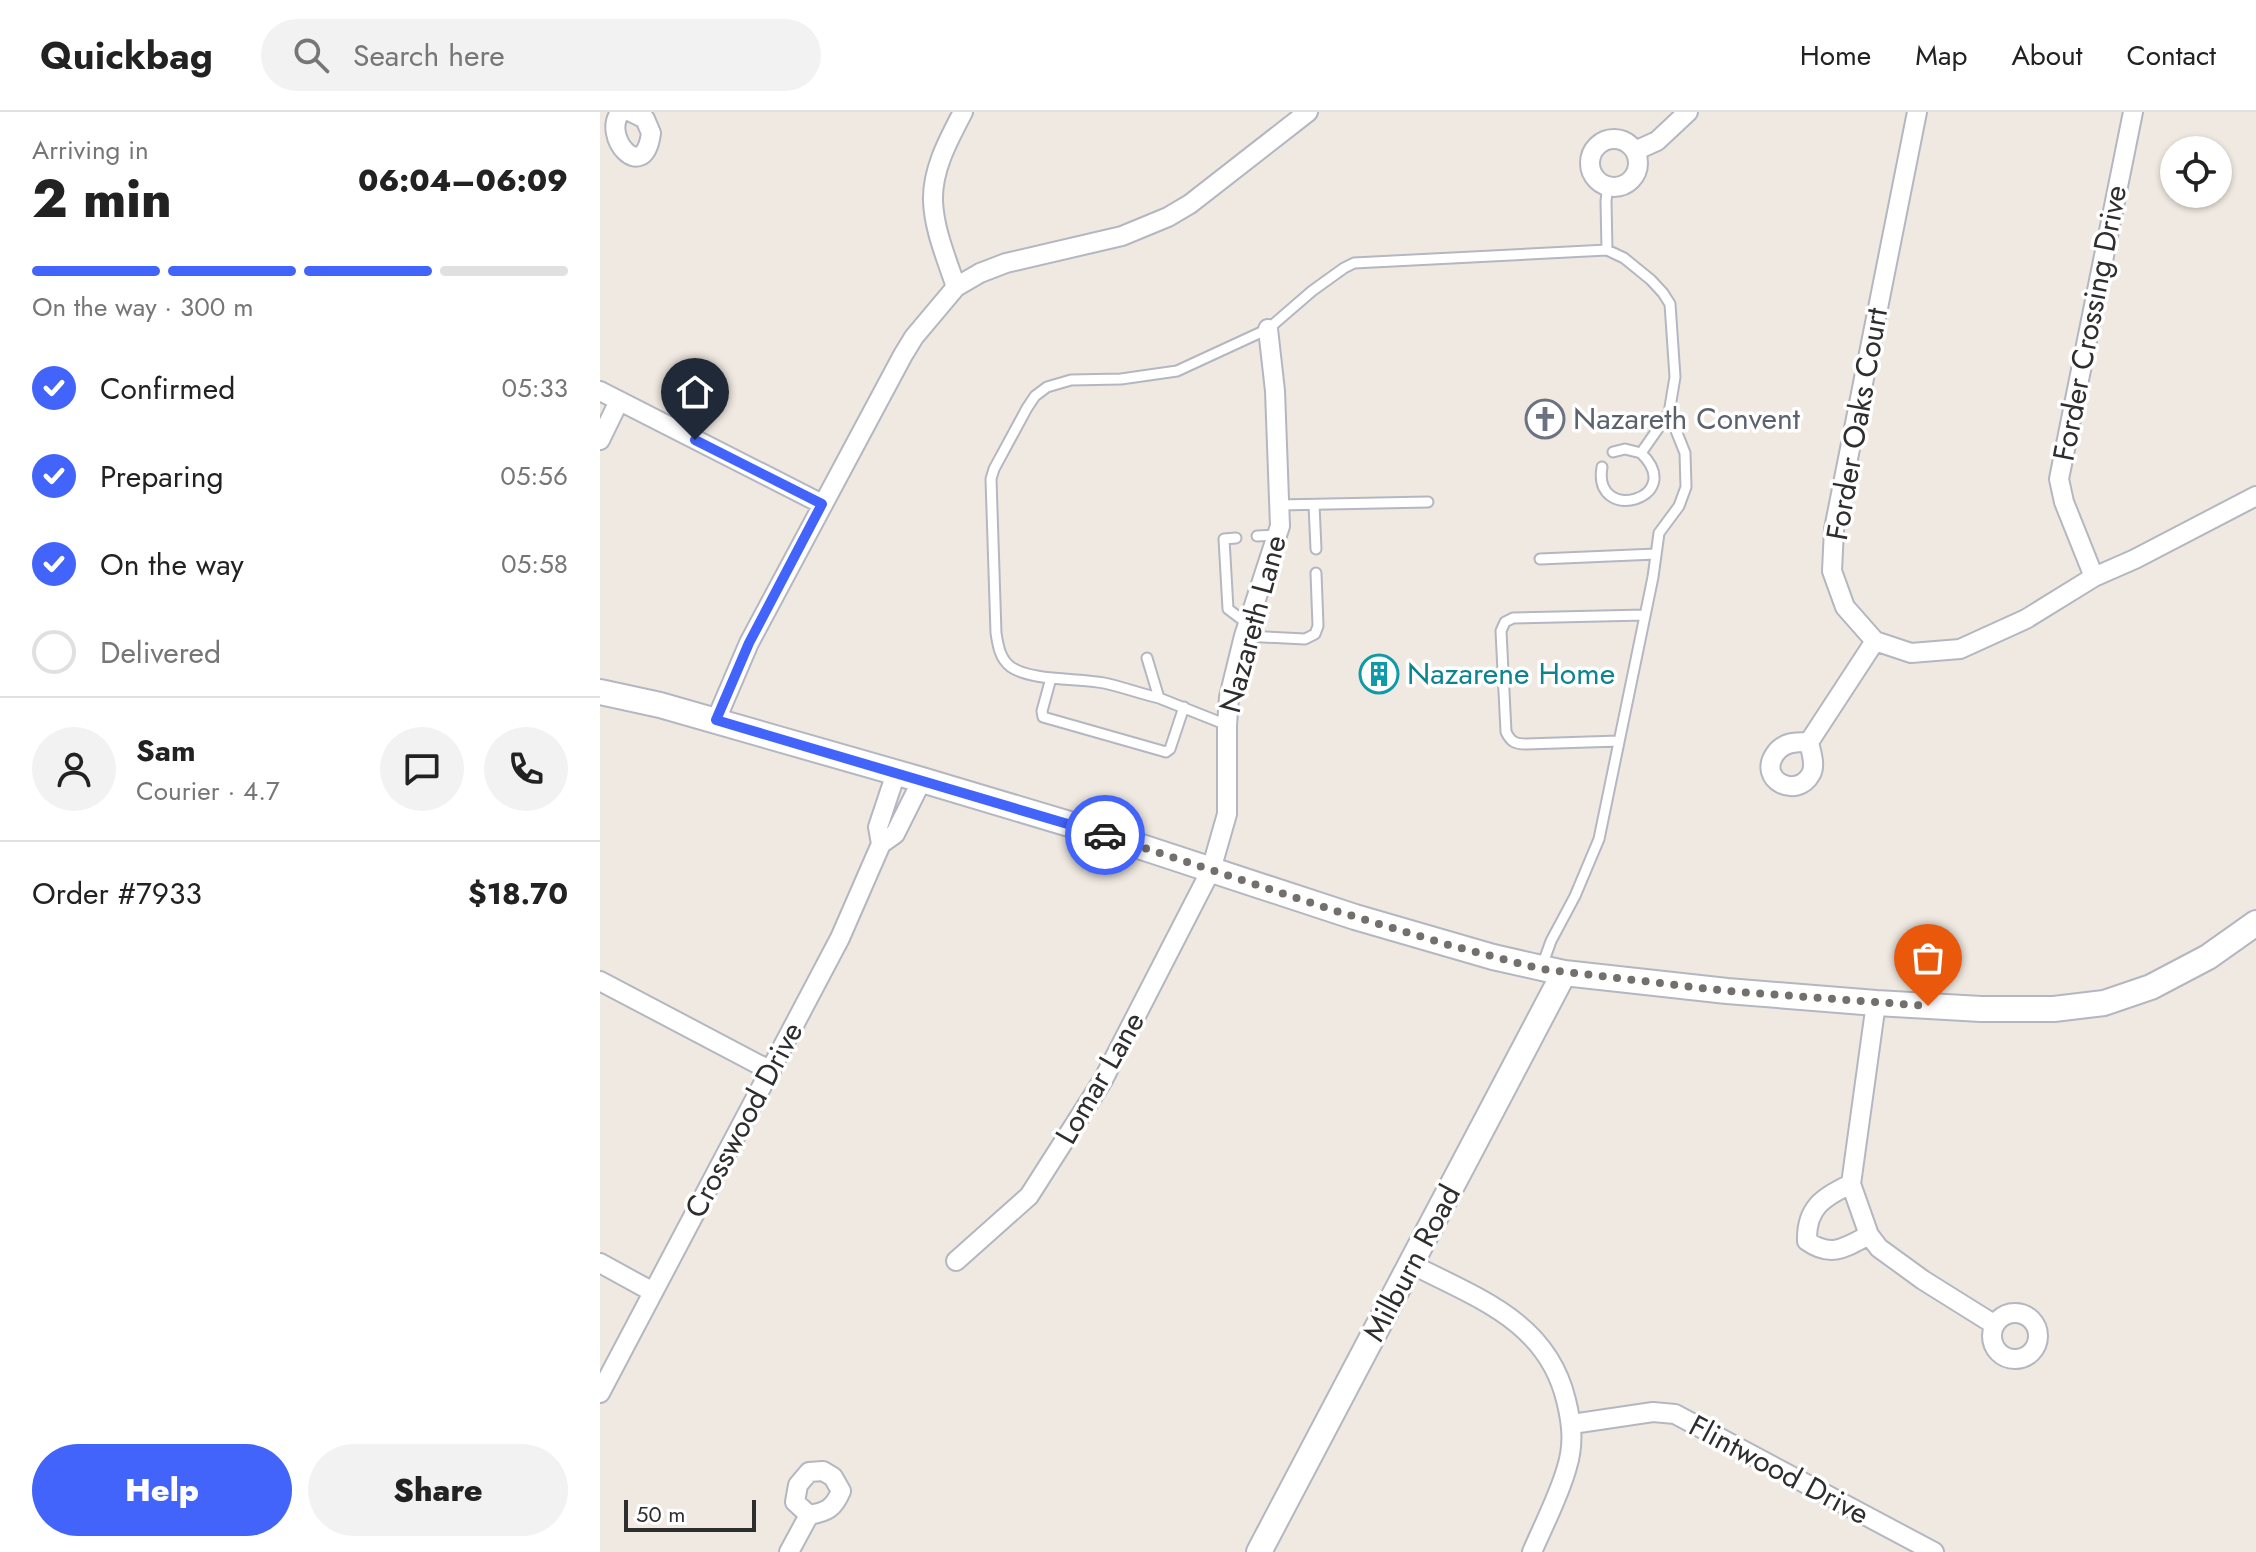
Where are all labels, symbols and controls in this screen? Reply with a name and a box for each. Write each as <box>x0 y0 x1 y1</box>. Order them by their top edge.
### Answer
search box <box>261 19 821 91</box>
text: Quickbag <box>40 28 213 83</box>
icon: search <box>289 33 333 77</box>
text: Search here <box>353 34 505 77</box>
text: Home <box>1800 35 1871 76</box>
text: Map <box>1915 35 1967 76</box>
text: About <box>2011 35 2083 76</box>
text: Contact <box>2127 35 2216 76</box>
text: Arriving in <box>32 131 149 169</box>
map controls <box>2160 136 2232 208</box>
button: locate <box>2160 136 2232 208</box>
text: 06:04–06:09 <box>358 159 568 202</box>
text: 2 min <box>32 161 172 237</box>
street label: Forder Crossing Drive <box>2042 181 2137 464</box>
text: On the way · 300 m <box>32 288 253 326</box>
street label: Forder Oaks Court <box>1815 304 1898 543</box>
pin <box>661 358 729 440</box>
icon: check <box>32 366 76 410</box>
text: Confirmed <box>100 367 235 410</box>
text: 05:33 <box>502 369 568 407</box>
icon: home <box>673 370 717 414</box>
place label: Nazareth Convent <box>1573 397 1801 440</box>
church icon: Nazareth Convent <box>1524 398 1566 440</box>
icon: check <box>32 454 76 498</box>
text: Preparing <box>100 455 224 498</box>
text: 05:56 <box>500 457 568 495</box>
street label: Nazareth Lane <box>1208 530 1297 717</box>
icon: check <box>32 542 76 586</box>
text: On the way <box>100 543 244 586</box>
text: 05:58 <box>501 545 568 583</box>
text: Delivered <box>100 631 221 674</box>
place label: Nazarene Home <box>1407 652 1615 695</box>
building icon: Nazarene Home <box>1358 653 1400 695</box>
button: person <box>32 727 116 811</box>
button: chat <box>380 727 464 811</box>
button: phone <box>484 727 568 811</box>
text: Sam <box>136 729 196 772</box>
text: Courier · 4.7 <box>136 772 280 810</box>
courier <box>1065 795 1145 875</box>
icon: car <box>1083 813 1127 857</box>
text: Order #7933 <box>32 872 202 915</box>
text: $18.70 <box>468 872 568 915</box>
pin <box>1894 924 1962 1006</box>
icon: bag <box>1906 936 1950 980</box>
street label: Lomar Lane <box>1044 1004 1155 1152</box>
street label: Crosswood Drive <box>674 1014 813 1225</box>
street label: Milburn Road <box>1352 1177 1471 1349</box>
street label: Flintwood Drive <box>1682 1404 1877 1535</box>
button: Help <box>32 1444 292 1536</box>
button: Share <box>308 1444 568 1536</box>
scale bar <box>624 1496 756 1532</box>
text: 50 m <box>636 1498 685 1530</box>

